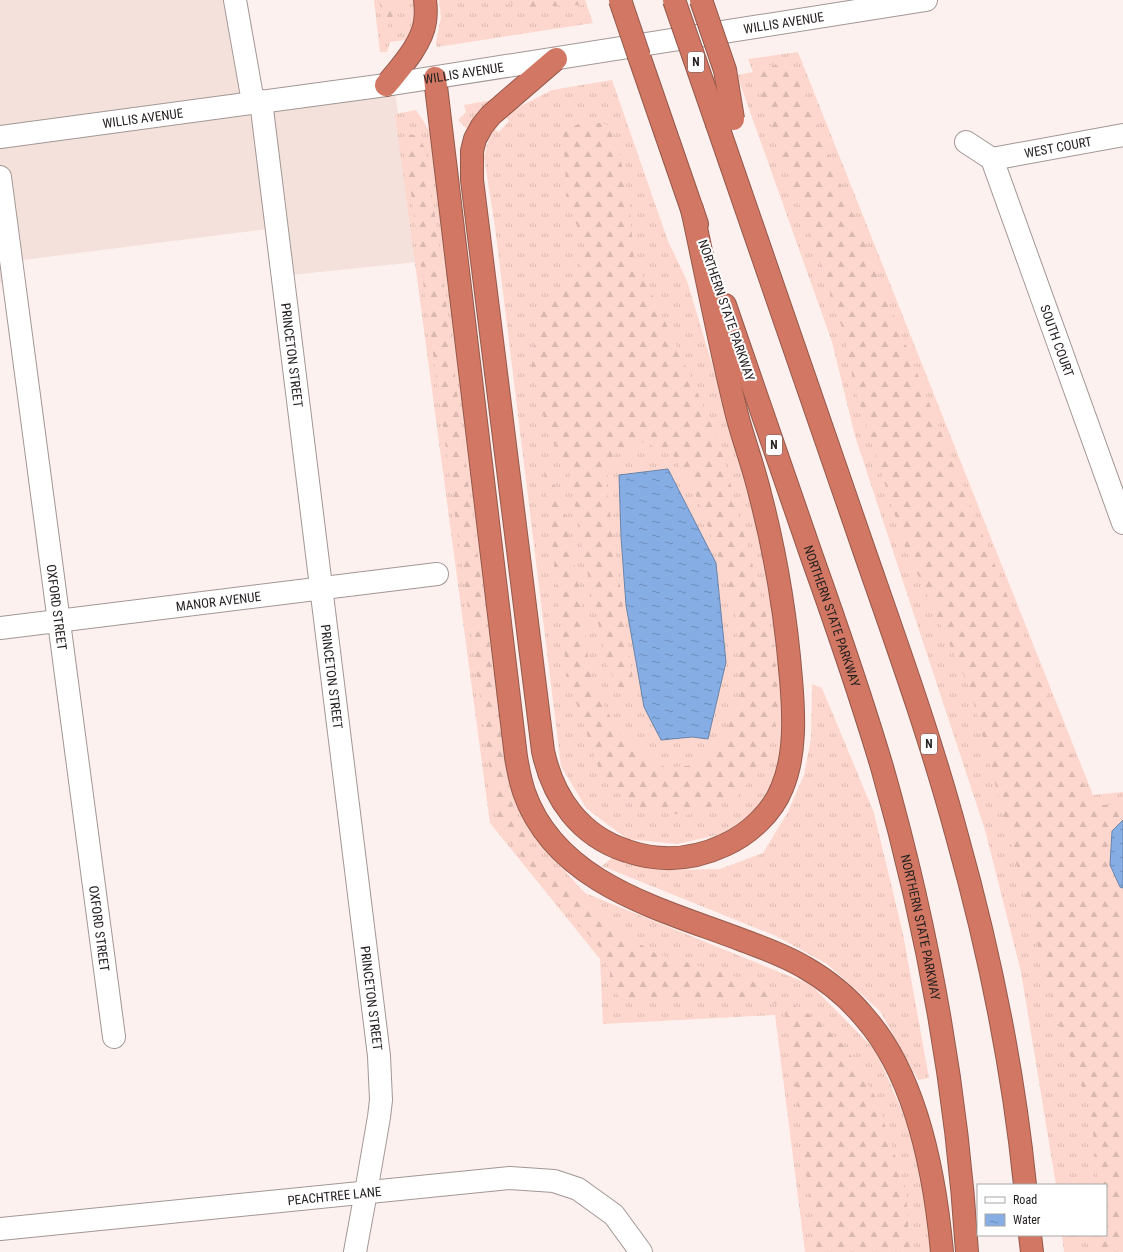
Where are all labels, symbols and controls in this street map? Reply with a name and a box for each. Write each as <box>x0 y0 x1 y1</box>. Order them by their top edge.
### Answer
street label: WILLIS AVENUE <box>742 9 825 37</box>
road number: N <box>688 52 704 72</box>
street label: WILLIS AVENUE <box>422 60 505 87</box>
street label: WILLIS AVENUE <box>102 105 184 131</box>
street label: WEST COURT <box>1023 134 1093 161</box>
street label: NORTHERN STATE PARKWAY <box>695 237 758 383</box>
street label: PRINCETON STREET <box>278 302 306 408</box>
street label: SOUTH COURT <box>1037 303 1077 379</box>
road number: N <box>766 435 782 455</box>
street label: NORTHERN STATE PARKWAY <box>801 543 863 689</box>
street label: OXFORD STREET <box>43 563 70 651</box>
street label: MANOR AVENUE <box>175 589 262 614</box>
street label: PRINCETON STREET <box>318 624 346 730</box>
road number: N <box>921 734 937 754</box>
street label: NORTHERN STATE PARKWAY <box>897 853 943 1002</box>
street label: OXFORD STREET <box>86 885 112 973</box>
street label: PRINCETON STREET <box>357 945 385 1052</box>
street label: PEACHTREE LANE <box>287 1184 382 1208</box>
legend <box>977 1184 1107 1236</box>
text: Road <box>1013 1193 1037 1207</box>
text: Water <box>1013 1213 1041 1227</box>

